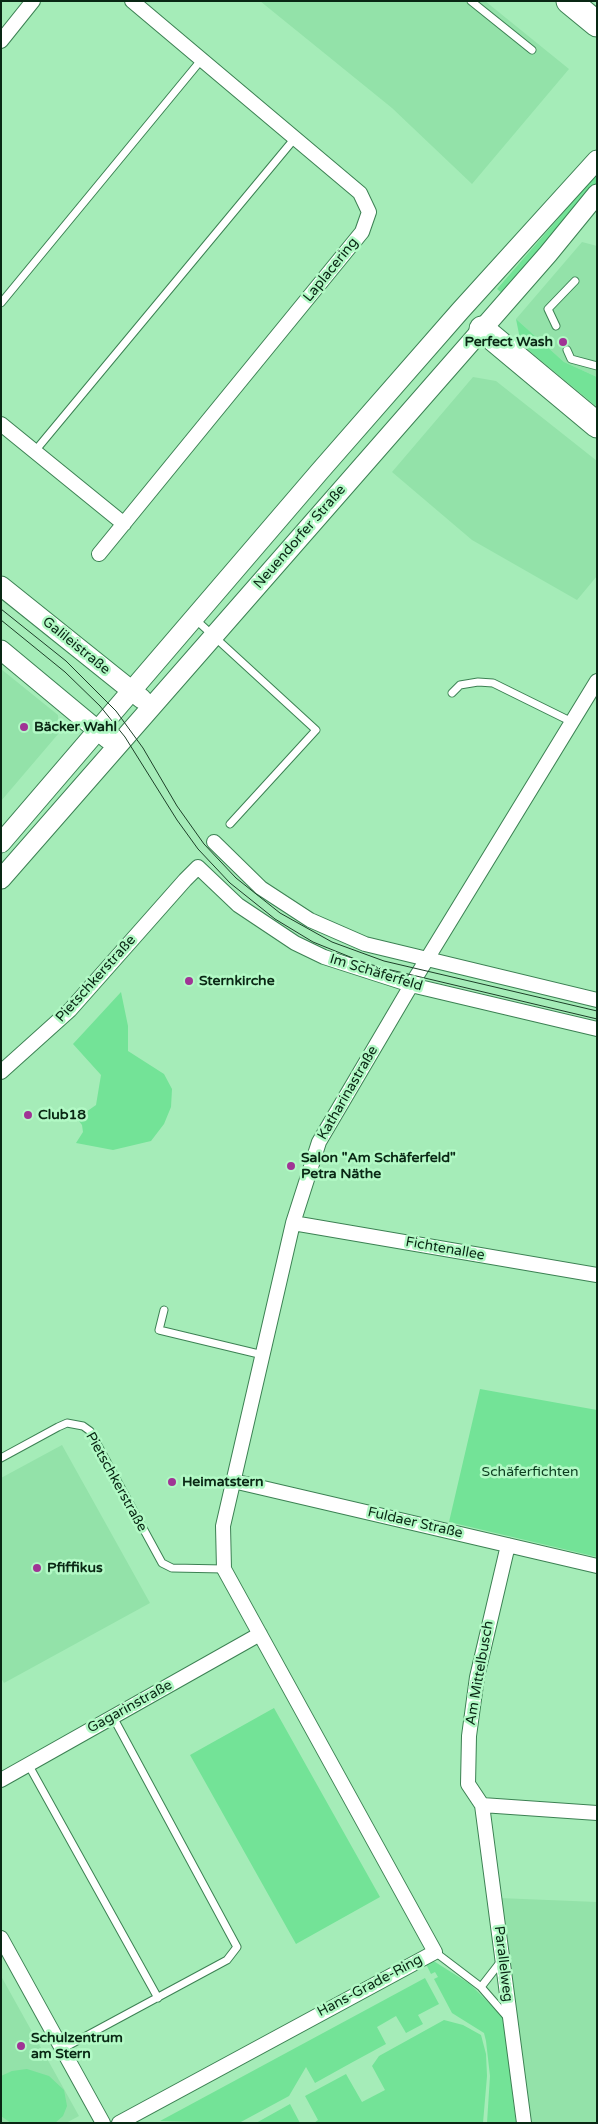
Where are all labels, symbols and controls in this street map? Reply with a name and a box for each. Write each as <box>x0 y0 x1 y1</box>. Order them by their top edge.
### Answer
street label: Laplacering <box>300 235 362 305</box>
place label: Perfect Wash <box>464 334 553 350</box>
marker: Perfect Wash <box>557 336 569 348</box>
street label: Neuendorfer Straße <box>250 482 350 592</box>
street label: Galileistraße <box>39 614 113 678</box>
place label: Bäcker Wahl <box>34 719 117 735</box>
marker: Bäcker Wahl <box>18 721 30 733</box>
street label: Pietschkerstraße <box>53 932 139 1026</box>
street label: Im Schäferfeld <box>328 951 424 995</box>
place label: Sternkirche <box>199 973 275 989</box>
marker: Sternkirche <box>183 975 195 987</box>
street label: Katharinastraße <box>314 1043 382 1143</box>
place label: Club18 <box>38 1107 86 1123</box>
marker: Club18 <box>22 1109 34 1121</box>
place label: Salon "Am Schäferfeld" Petra Näthe <box>301 1150 456 1182</box>
marker: Salon "Am Schäferfeld" Petra Näthe <box>285 1160 297 1172</box>
street label: Fichtenallee <box>404 1234 486 1264</box>
street label: Pietschkerstraße <box>82 1429 150 1535</box>
park label: Schäferfichten <box>482 1464 578 1480</box>
place label: Heimatstern <box>182 1474 263 1490</box>
marker: Heimatstern <box>166 1476 178 1488</box>
street label: Fuldaer Straße <box>366 1504 464 1542</box>
place label: Pfiffikus <box>47 1560 103 1576</box>
marker: Pfiffikus <box>31 1562 43 1574</box>
street label: Am Mittelbusch <box>463 1619 497 1727</box>
street label: Gagarinstraße <box>85 1677 175 1737</box>
street label: Parallelweg <box>490 1925 516 2003</box>
street label: Hans-Grade-Ring <box>315 1951 425 2021</box>
place label: Schulzentrum am Stern <box>31 2030 123 2062</box>
marker: Schulzentrum am Stern <box>15 2040 27 2052</box>

